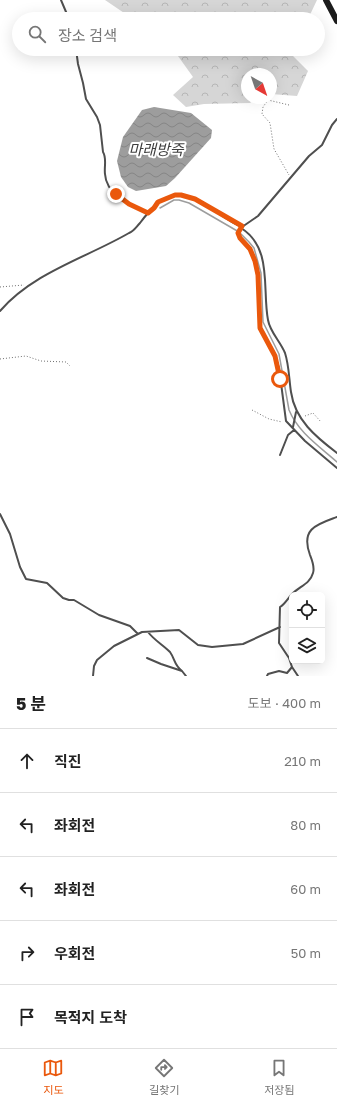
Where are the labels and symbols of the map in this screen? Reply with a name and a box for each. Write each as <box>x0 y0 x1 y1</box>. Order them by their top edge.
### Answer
north arrow <box>241 68 277 104</box>
water label: 마래방죽 <box>128 140 185 158</box>
route end <box>107 185 125 203</box>
route start <box>271 370 289 388</box>

